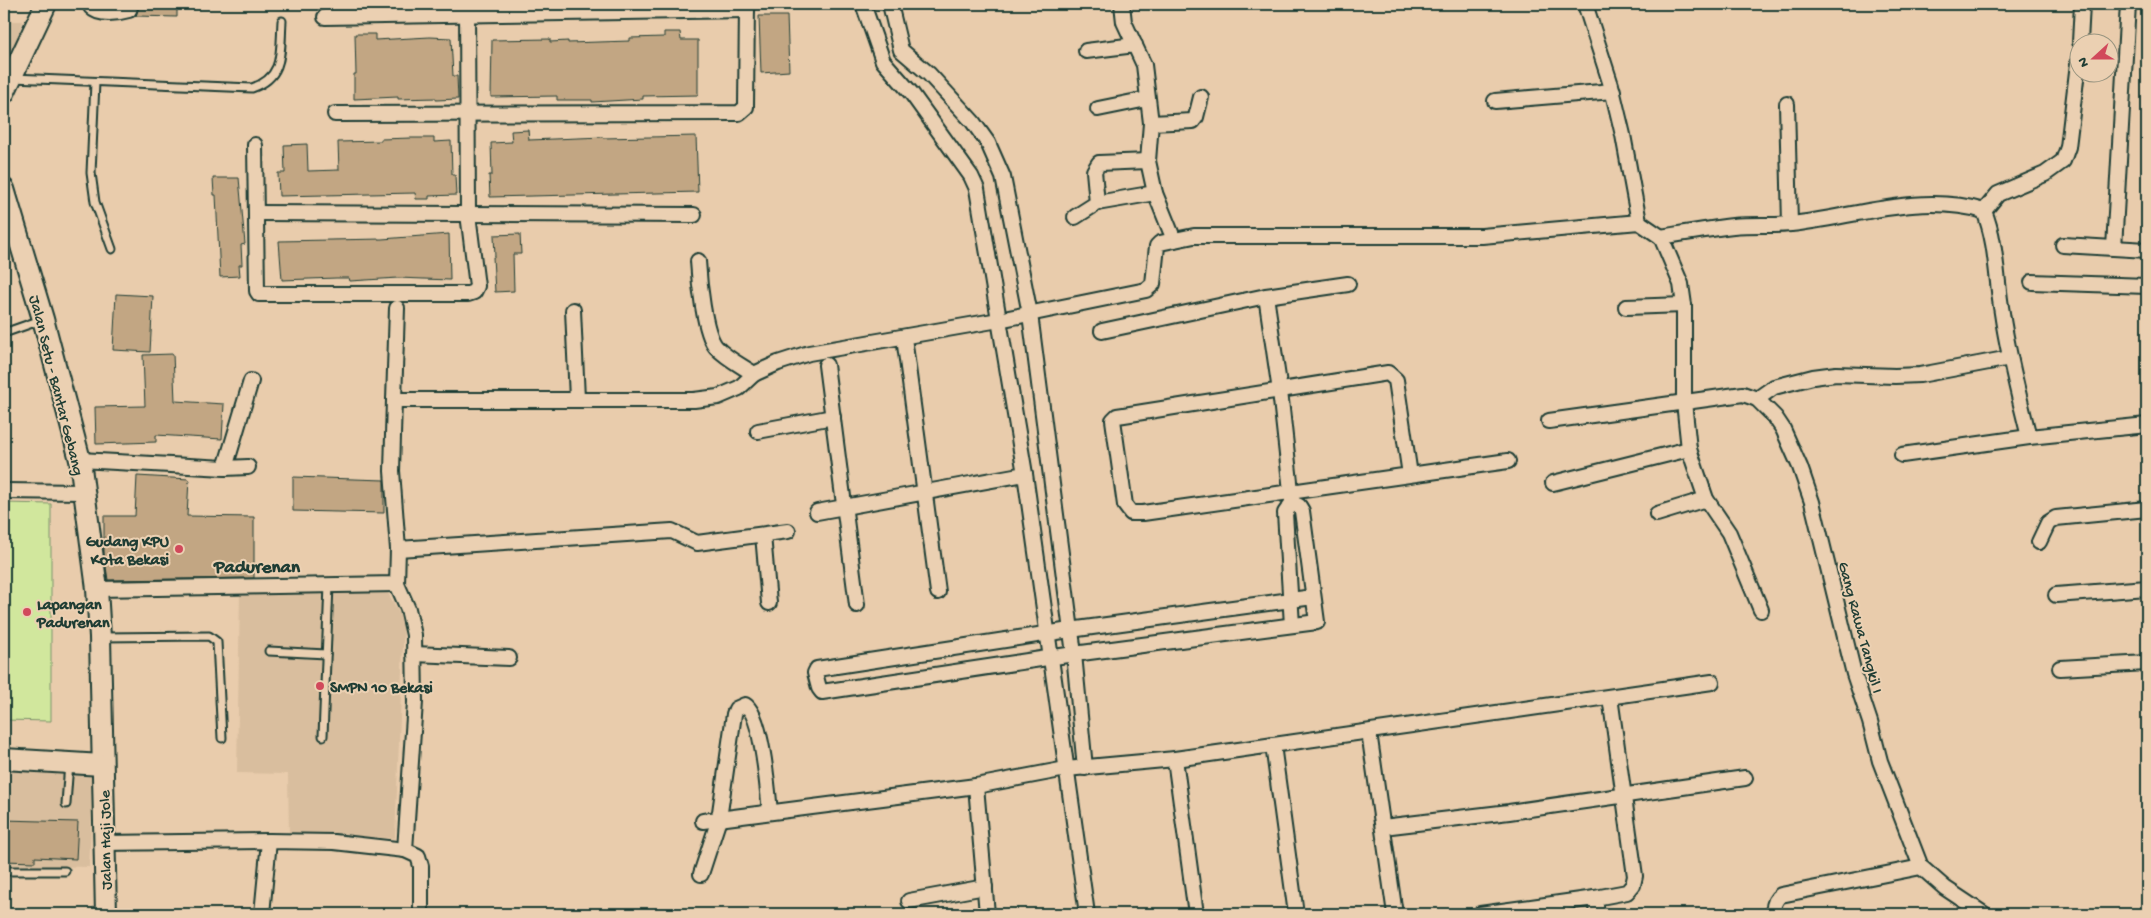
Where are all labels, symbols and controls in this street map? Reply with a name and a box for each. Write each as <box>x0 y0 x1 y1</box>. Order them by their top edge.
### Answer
north arrow <box>2068 32 2118 82</box>
text: N <box>2075 54 2094 69</box>
street label: Jalan Setu - Bantar Gebang <box>23 294 86 478</box>
place label: Gudang KPU Kota Bekasi <box>86 534 170 571</box>
marker: Gudang KPU Kota Bekasi <box>173 543 185 555</box>
district label: Padurenan <box>213 557 301 580</box>
street label: Gang Rawa Tangkil I <box>1832 560 1885 696</box>
place label: Lapangan Padurenan <box>36 597 110 634</box>
marker: Lapangan Padurenan <box>21 606 33 618</box>
marker: SMPN 10 Bekasi <box>314 680 326 692</box>
place label: SMPN 10 Bekasi <box>330 680 433 699</box>
street label: Jalan Haji Jole <box>97 789 118 890</box>

